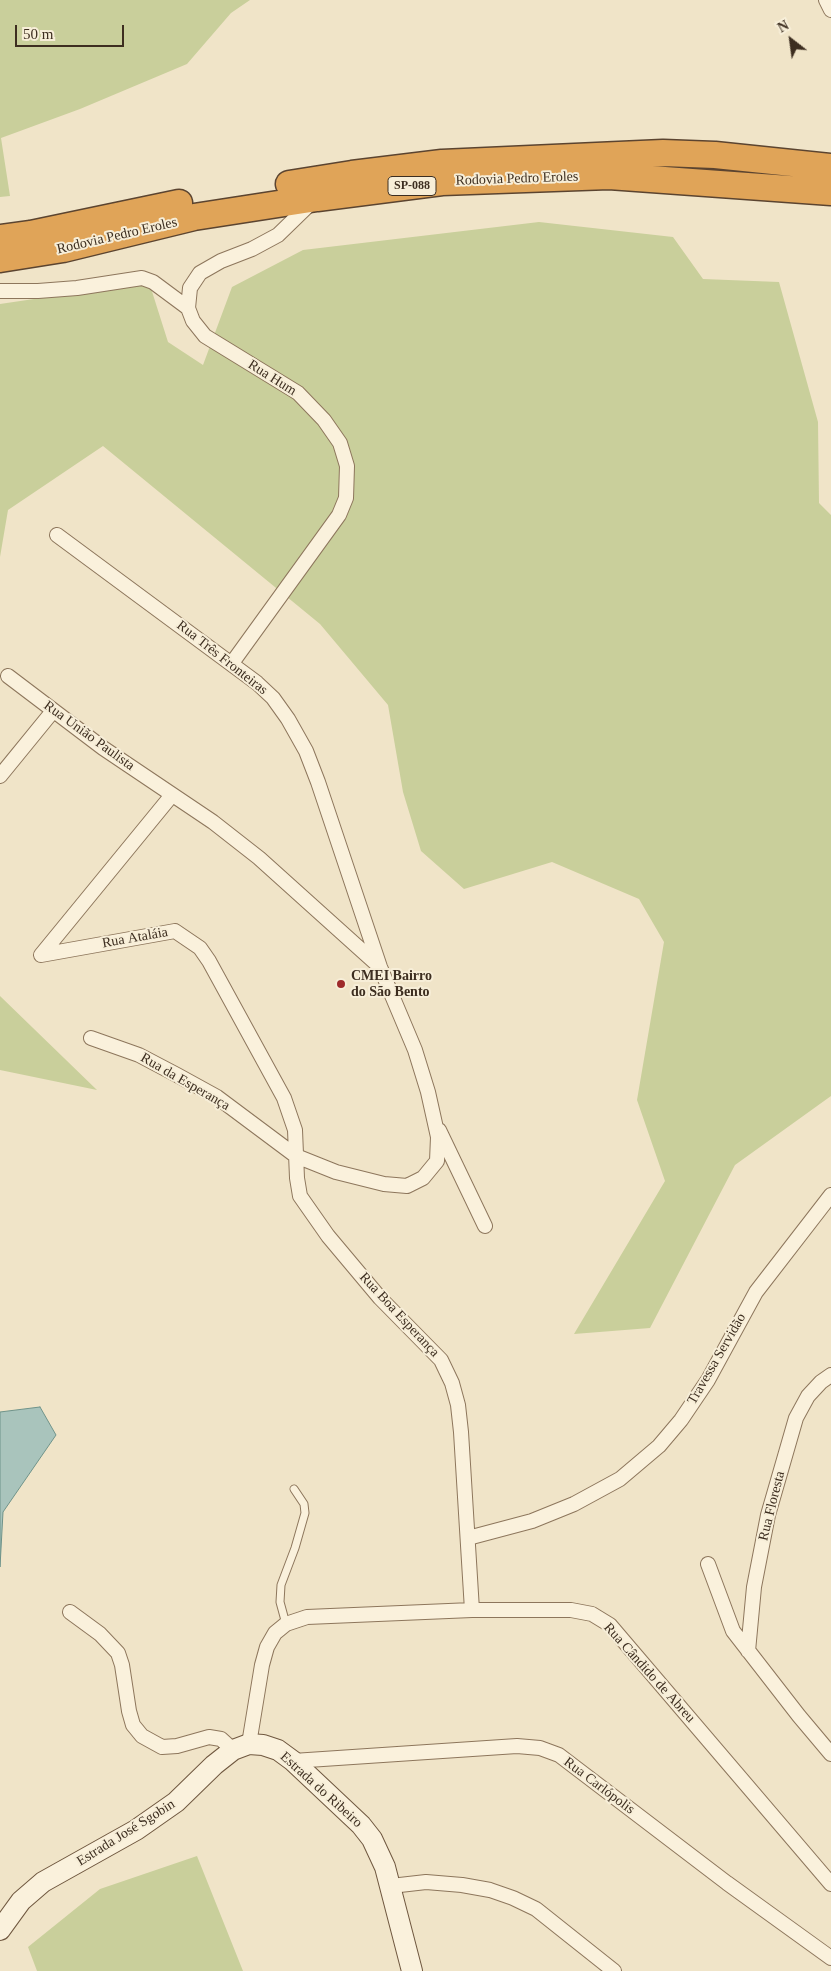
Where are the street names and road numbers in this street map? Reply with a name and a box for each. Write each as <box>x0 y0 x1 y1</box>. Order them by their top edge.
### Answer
street label: Rodovia Pedro Eroles <box>455 168 579 190</box>
road number: SP-088 <box>388 177 436 196</box>
street label: Rodovia Pedro Eroles <box>55 214 179 258</box>
street label: Rua Hum <box>245 357 299 399</box>
street label: Rua Três Fronteiras <box>173 617 271 699</box>
street label: Rua União Paulista <box>40 697 138 775</box>
street label: Rua Ataláia <box>101 924 169 952</box>
street label: Rua da Esperança <box>137 1050 233 1114</box>
street label: Rua Boa Esperança <box>355 1269 443 1361</box>
street label: Travessa Servidão <box>684 1310 750 1408</box>
street label: Rua Floresta <box>755 1469 789 1543</box>
street label: Rua Cândido de Abreu <box>600 1620 698 1726</box>
street label: Estrada do Ribeiro <box>276 1749 366 1831</box>
street label: Rua Carlópolis <box>560 1754 638 1818</box>
street label: Estrada José Sgobin <box>74 1796 178 1870</box>

